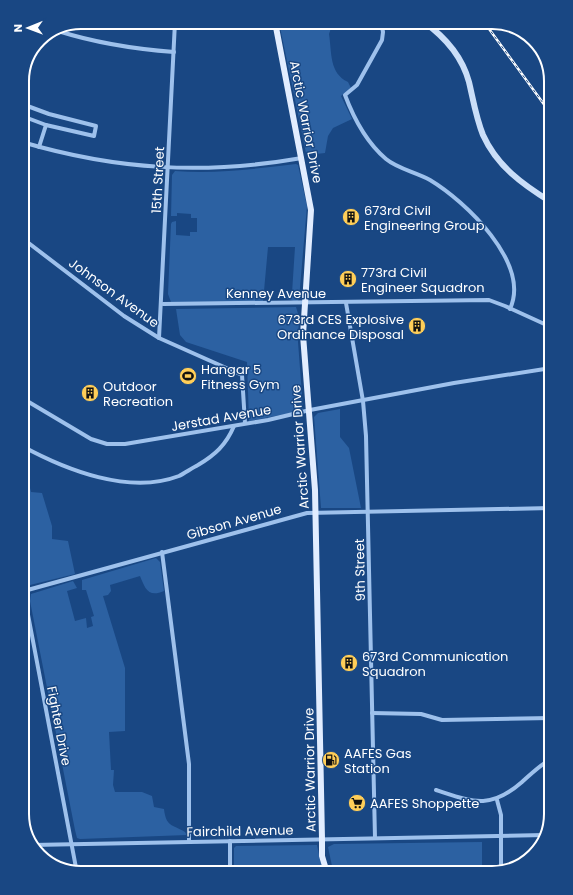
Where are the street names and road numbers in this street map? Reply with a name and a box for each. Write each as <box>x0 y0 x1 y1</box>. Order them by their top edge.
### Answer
street label: Arctic Warrior Drive <box>285 59 327 185</box>
street label: 15th Street <box>147 146 169 214</box>
street label: Johnson Avenue <box>65 254 163 332</box>
street label: Kenney Avenue <box>226 284 326 303</box>
street label: Arctic Warrior Drive <box>286 384 314 510</box>
street label: Jerstad Avenue <box>170 400 272 436</box>
street label: Gibson Avenue <box>184 499 284 545</box>
street label: 9th Street <box>350 538 370 602</box>
street label: Fighter Drive <box>42 685 76 767</box>
street label: Arctic Warrior Drive <box>299 708 321 832</box>
street label: Fairchild Avenue <box>186 821 294 841</box>

